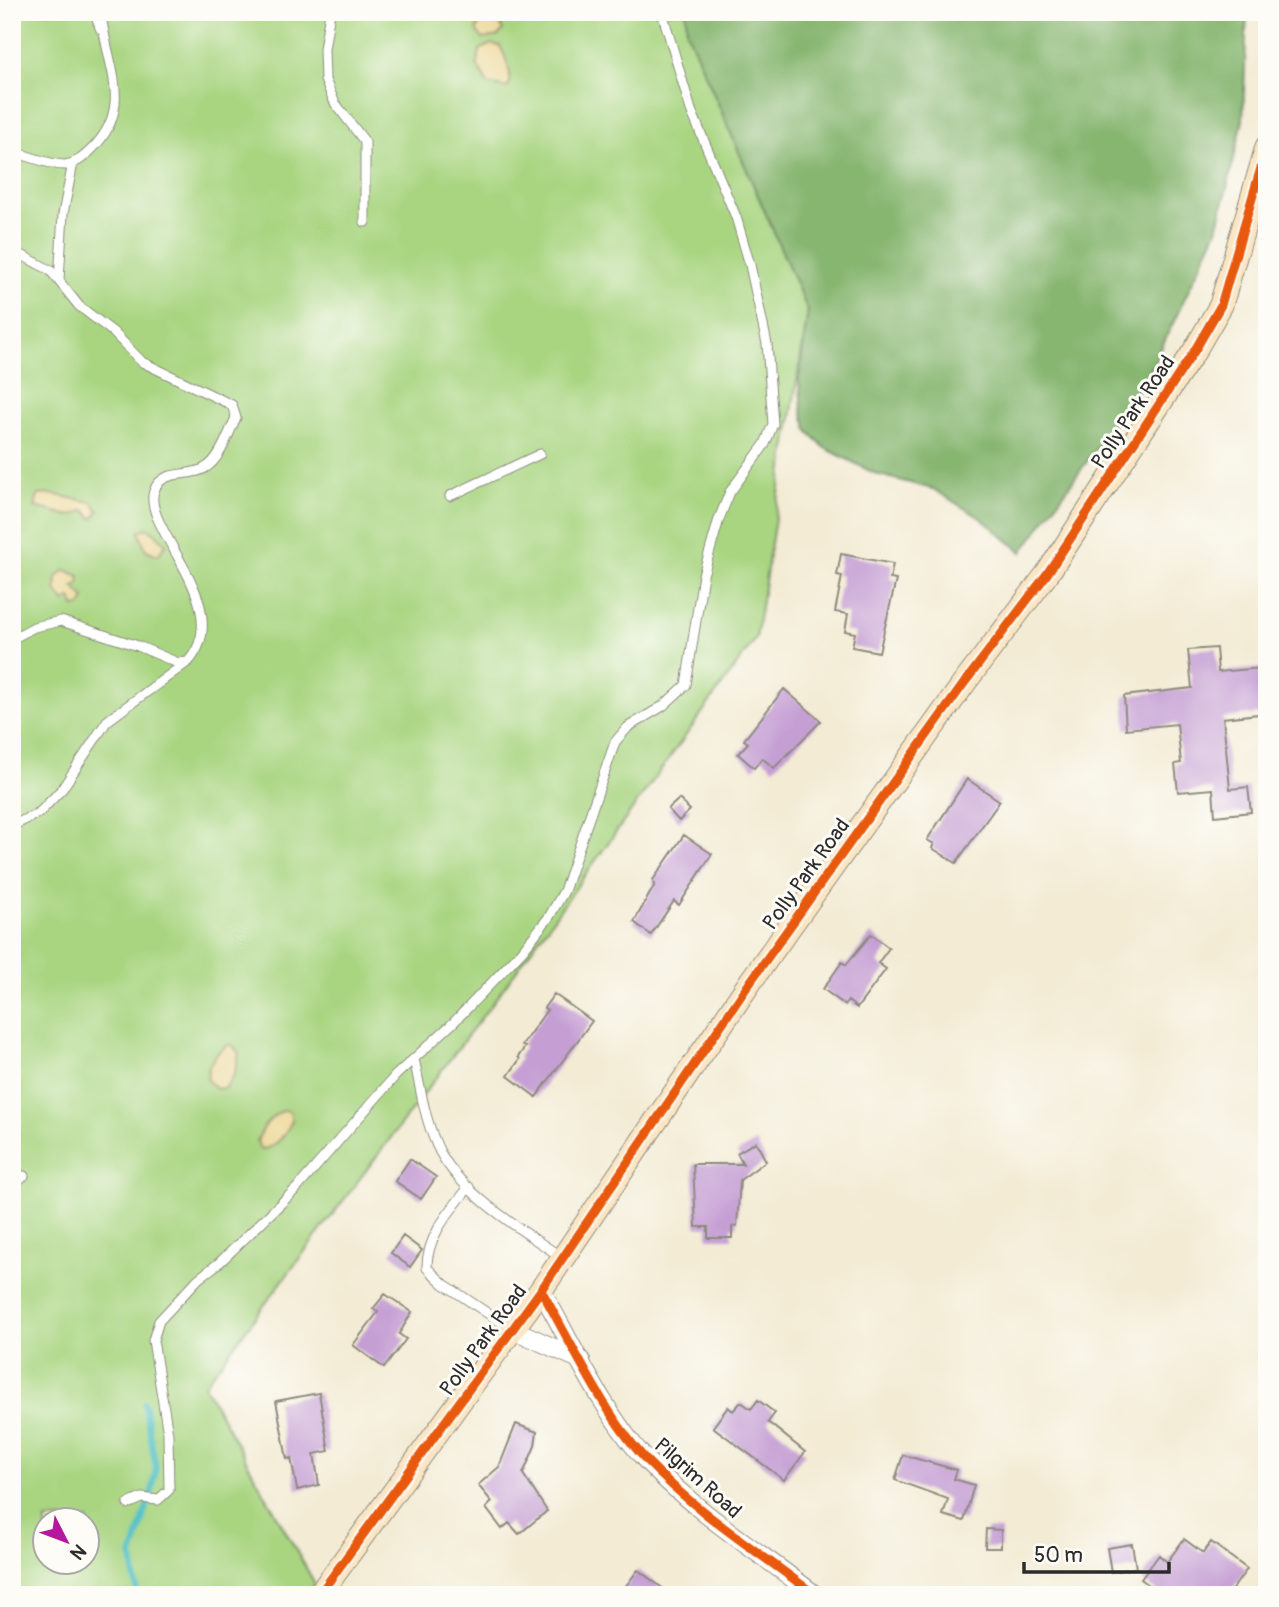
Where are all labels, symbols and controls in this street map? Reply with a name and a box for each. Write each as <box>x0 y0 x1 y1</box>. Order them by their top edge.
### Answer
street label: Polly Park Road <box>1086 350 1181 474</box>
street label: Polly Park Road <box>757 813 856 935</box>
street label: Polly Park Road <box>434 1279 533 1401</box>
street label: Pilgrim Road <box>648 1432 747 1525</box>
north arrow <box>32 1506 102 1576</box>
scale bar <box>1024 1530 1169 1574</box>
text: N <box>65 1539 91 1565</box>
text: 50 m <box>1034 1542 1083 1569</box>

